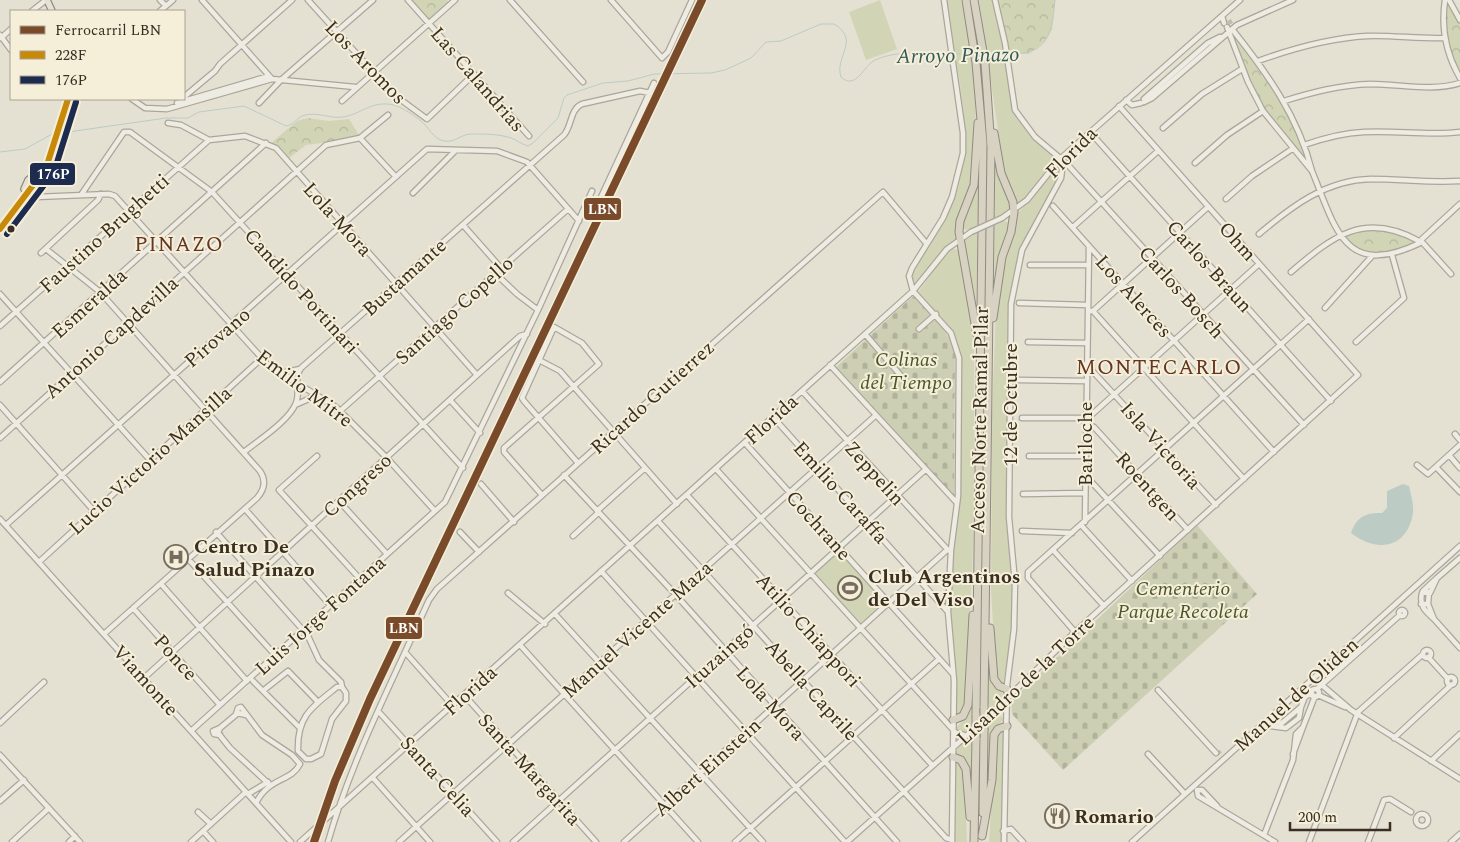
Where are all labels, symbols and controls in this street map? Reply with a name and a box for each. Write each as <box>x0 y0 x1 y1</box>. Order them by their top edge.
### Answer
legend <box>10 10 185 100</box>
street label: Los Aromos <box>317 14 413 112</box>
text: Ferrocarril LBN <box>55 19 162 42</box>
street label: Las Calandrias <box>423 20 532 139</box>
water label: Arroyo Pinazo <box>895 39 1020 73</box>
text: 228F <box>55 44 87 67</box>
text: 176P <box>55 69 87 92</box>
street label: Florida <box>1039 119 1105 186</box>
line badge: 176P <box>29 162 76 186</box>
text: 176P <box>36 164 70 185</box>
street label: Faustino Brughetti <box>33 167 177 301</box>
street label: Lola Mora <box>295 175 379 264</box>
line badge: LBN <box>583 197 622 221</box>
text: LBN <box>588 199 618 220</box>
street label: Carlos Braun <box>1159 213 1259 320</box>
street label: Ohm <box>1211 215 1263 268</box>
street label: Candido Portinari <box>236 222 366 361</box>
unlabelled marker <box>6 224 16 234</box>
district label: PINAZO <box>134 229 224 261</box>
street label: Bustamante <box>356 231 454 324</box>
street label: Carlos Bosch <box>1131 239 1231 346</box>
street label: Los Alerces <box>1088 248 1179 345</box>
street label: Santiago Copello <box>389 249 521 372</box>
street label: Esmeralda <box>45 261 135 346</box>
street label: Antonio Capdevilla <box>38 269 186 406</box>
street label: Pirovano <box>178 300 258 375</box>
street label: Acceso Norte Ramal Pilar <box>963 306 997 534</box>
street label: Ricardo Gutierrez <box>584 334 722 462</box>
street label: Emilio Mitre <box>250 342 359 435</box>
street label: 12 de Octubre <box>996 343 1026 467</box>
park label: Colinas del Tiempo <box>860 345 952 398</box>
district label: MONTECARLO <box>1076 352 1242 384</box>
street label: Lucio Victorio Mansilla <box>62 379 239 543</box>
street label: Florida <box>738 387 806 452</box>
street label: Isla Victoria <box>1112 395 1208 497</box>
street label: Bariloche <box>1071 402 1101 486</box>
street label: Emilio Caraffa <box>786 434 895 551</box>
street label: Zeppelin <box>837 434 912 513</box>
street label: Roentgen <box>1108 445 1187 528</box>
street label: Congreso <box>316 446 399 525</box>
street label: Cochrane <box>778 484 858 568</box>
place label: Centro De Salud Pinazo <box>194 532 315 585</box>
hospital icon: Centro De Salud Pinazo <box>163 544 189 570</box>
street label: Luis Jorge Fontana <box>248 548 393 683</box>
street label: Manuel Vicente Maza <box>555 553 720 706</box>
place label: Club Argentinos de Del Viso <box>868 562 1021 615</box>
street label: Atilio Chiappori <box>748 567 868 695</box>
park label: Cementerio Parque Recoleta <box>1117 574 1249 627</box>
sports icon: Club Argentinos de Del Viso <box>837 575 863 601</box>
street label: Lisandro de la Torre <box>950 609 1101 753</box>
line badge: LBN <box>385 616 423 640</box>
street label: Ituzaingó <box>678 617 761 696</box>
text: LBN <box>389 618 419 639</box>
street label: Ponce <box>146 628 204 688</box>
street label: Manuel de Oliden <box>1228 630 1366 759</box>
street label: Abella Caprile <box>757 633 865 748</box>
street label: Viamonte <box>105 638 186 723</box>
street label: Florida <box>437 658 505 723</box>
street label: Lola Mora <box>728 659 812 748</box>
street label: Santa Margarita <box>470 707 588 833</box>
street label: Albert Einstein <box>647 711 768 824</box>
street label: Santa Celia <box>393 729 482 824</box>
scale bar <box>1290 800 1390 832</box>
place label: Romario <box>1074 802 1154 832</box>
restaurant icon: Romario <box>1044 803 1070 829</box>
text: 200 m <box>1298 806 1337 829</box>

